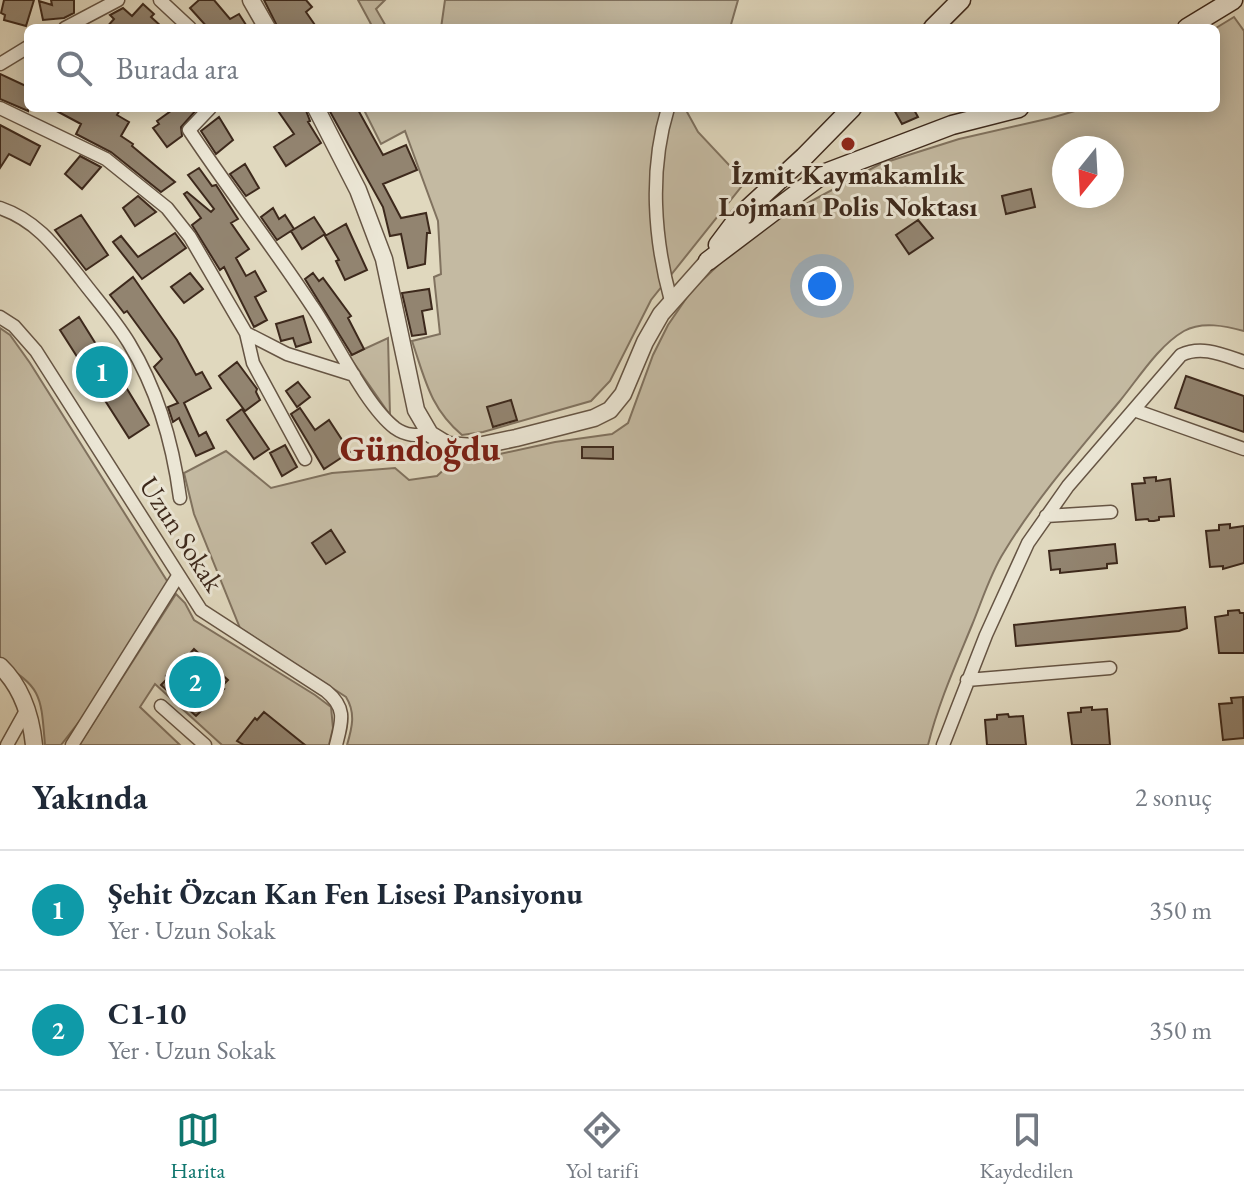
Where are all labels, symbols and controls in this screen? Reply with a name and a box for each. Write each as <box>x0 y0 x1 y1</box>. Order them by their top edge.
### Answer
search box <box>24 24 1220 112</box>
icon: search <box>52 46 96 90</box>
text: Burada ara <box>116 49 239 88</box>
marker: İzmit Kaymakamlık Lojmanı Polis Noktası <box>839 135 857 153</box>
north arrow <box>1052 136 1124 208</box>
place label: İzmit Kaymakamlık Lojmanı Polis Noktası <box>719 156 977 224</box>
your location <box>802 266 842 306</box>
pin: 1 <box>76 342 128 402</box>
district label: Gündoğdu <box>340 425 500 472</box>
street label: Uzun Sokak <box>131 470 233 599</box>
pin: 2 <box>169 652 221 712</box>
text: Yakında <box>32 775 148 819</box>
text: 2 sonuç <box>1135 780 1212 814</box>
text: Şehit Özcan Kan Fen Lisesi Pansiyonu <box>108 874 583 913</box>
text: 1 <box>51 893 65 927</box>
text: 350 m <box>1149 893 1212 927</box>
text: Yer · Uzun Sokak <box>108 913 276 947</box>
text: C1-10 <box>108 994 186 1033</box>
text: 2 <box>51 1013 65 1047</box>
text: 350 m <box>1149 1013 1212 1047</box>
text: Yer · Uzun Sokak <box>108 1033 276 1067</box>
tab: Harita <box>170 1108 225 1185</box>
tab: Yol tarifi <box>566 1108 639 1185</box>
tab: Kaydedilen <box>980 1108 1074 1185</box>

